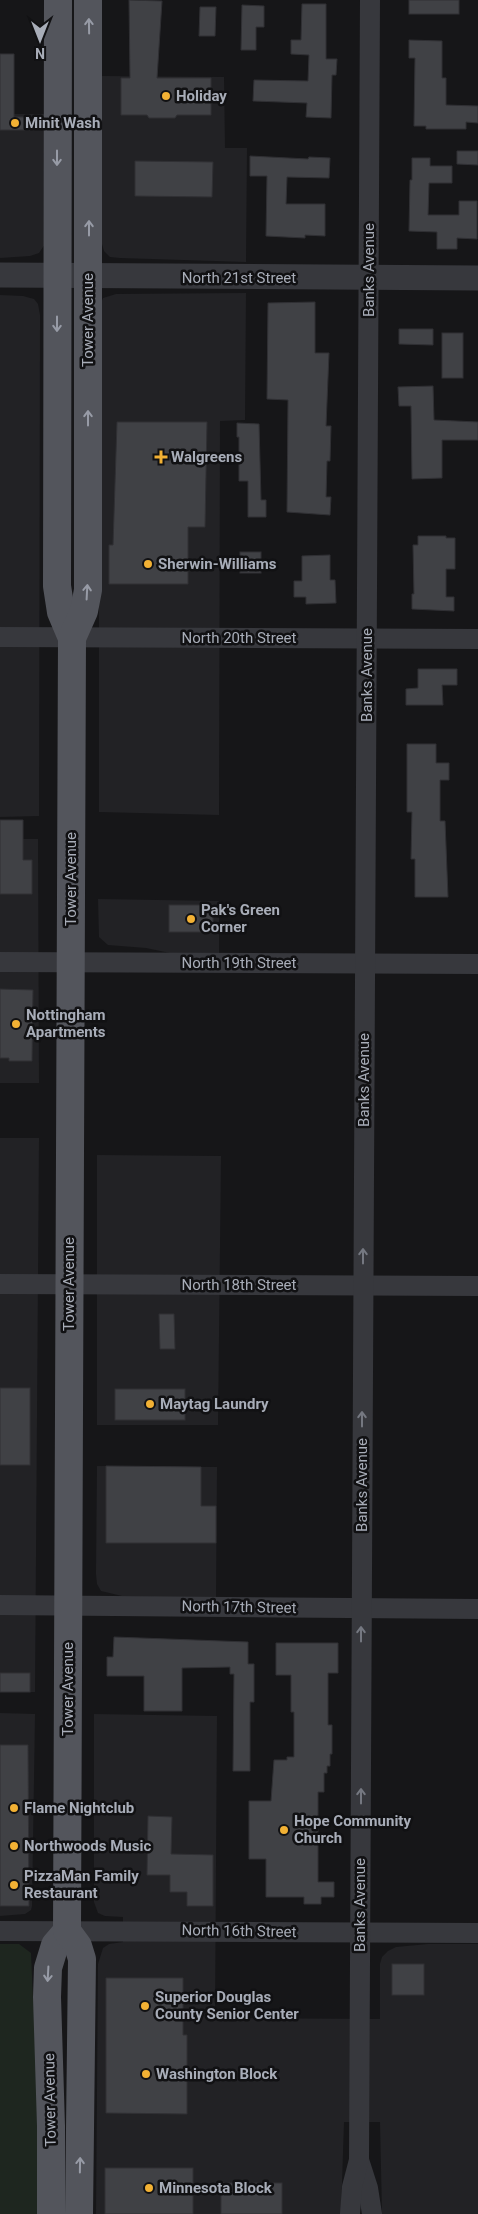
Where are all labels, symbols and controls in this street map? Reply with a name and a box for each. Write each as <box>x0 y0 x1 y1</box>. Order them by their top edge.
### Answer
north arrow <box>15 15 65 65</box>
one-way arrow <box>84 19 94 35</box>
text: N <box>35 45 45 61</box>
place label: Holiday <box>176 87 227 105</box>
marker: Holiday <box>160 90 172 102</box>
place label: Minit Wash <box>25 114 100 132</box>
marker: Minit Wash <box>9 117 21 129</box>
one-way arrow <box>52 150 62 166</box>
one-way arrow <box>84 220 93 236</box>
street label: Banks Avenue <box>360 223 378 317</box>
street label: North 21st Street <box>182 269 296 287</box>
street label: Tower Avenue <box>79 273 97 367</box>
one-way arrow <box>52 316 62 332</box>
one-way arrow <box>83 410 93 426</box>
place label: Walgreens <box>171 448 242 466</box>
marker: Walgreens <box>155 451 167 463</box>
place label: Sherwin-Williams <box>158 555 277 573</box>
marker: Sherwin-Williams <box>142 558 154 570</box>
one-way arrow <box>83 584 92 600</box>
street label: Banks Avenue <box>358 628 376 722</box>
street label: North 20th Street <box>182 629 297 647</box>
street label: Tower Avenue <box>62 832 80 926</box>
place label: Pak's Green Corner <box>201 901 280 936</box>
marker: Pak's Green Corner <box>185 913 197 925</box>
street label: North 19th Street <box>182 954 297 972</box>
place label: Nottingham Apartments <box>26 1006 106 1041</box>
marker: Nottingham Apartments <box>10 1018 22 1030</box>
street label: Banks Avenue <box>355 1033 373 1127</box>
street label: Tower Avenue <box>60 1237 78 1331</box>
one-way arrow <box>358 1248 368 1264</box>
street label: North 18th Street <box>182 1276 297 1294</box>
place label: Maytag Laundry <box>160 1395 269 1413</box>
marker: Maytag Laundry <box>144 1398 156 1410</box>
one-way arrow <box>357 1411 367 1427</box>
street label: Banks Avenue <box>353 1438 371 1532</box>
street label: North 17th Street <box>181 1597 297 1617</box>
one-way arrow <box>356 1626 366 1642</box>
street label: Tower Avenue <box>59 1642 77 1736</box>
one-way arrow <box>356 1788 366 1804</box>
place label: Flame Nightclub <box>24 1799 134 1817</box>
marker: Flame Nightclub <box>8 1802 20 1814</box>
place label: Hope Community Church <box>294 1812 411 1847</box>
marker: Hope Community Church <box>278 1824 290 1836</box>
place label: Northwoods Music <box>24 1837 151 1855</box>
marker: Northwoods Music <box>8 1840 20 1852</box>
street label: Banks Avenue <box>351 1858 369 1952</box>
place label: PizzaMan Family Restaurant <box>24 1867 139 1902</box>
marker: PizzaMan Family Restaurant <box>8 1879 20 1891</box>
street label: North 16th Street <box>181 1921 297 1941</box>
one-way arrow <box>44 1966 53 1982</box>
place label: Superior Douglas County Senior Center <box>155 1988 299 2023</box>
marker: Superior Douglas County Senior Center <box>139 2000 151 2012</box>
street label: Tower Avenue <box>40 2053 60 2147</box>
place label: Washington Block <box>156 2065 278 2083</box>
marker: Washington Block <box>140 2068 152 2080</box>
one-way arrow <box>76 2158 85 2174</box>
place label: Minnesota Block <box>159 2179 273 2197</box>
marker: Minnesota Block <box>143 2182 155 2194</box>

